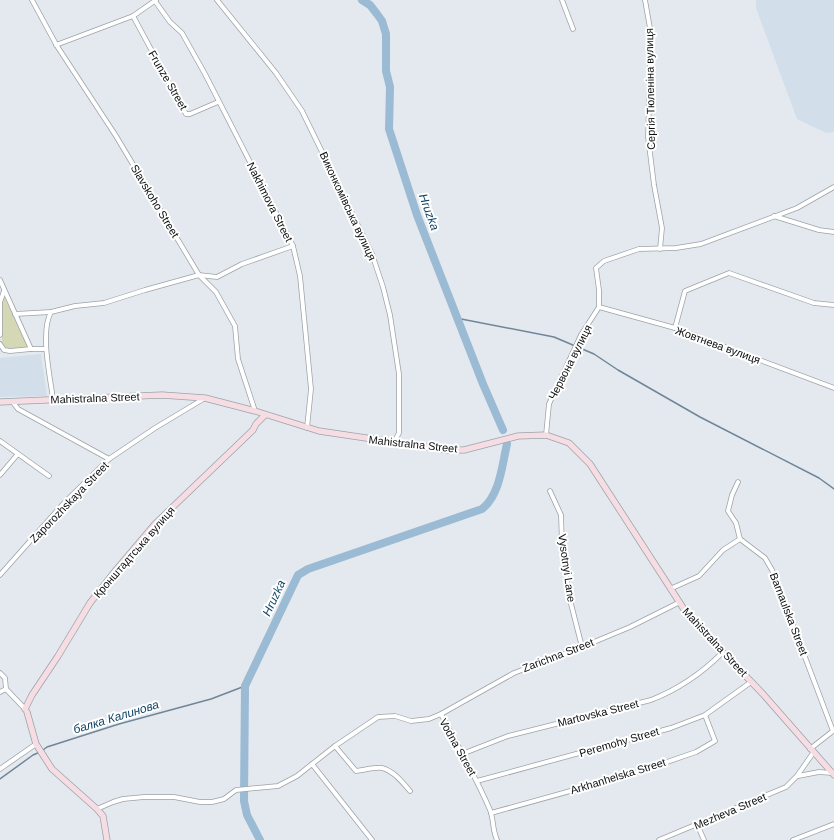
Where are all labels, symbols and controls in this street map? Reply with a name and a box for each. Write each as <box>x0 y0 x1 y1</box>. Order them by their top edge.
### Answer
street label: Сергія Тюленіна вулиця <box>643 28 657 150</box>
street label: Frunze Street <box>146 48 190 112</box>
street label: Виконкомівська вулиця <box>318 150 379 262</box>
street label: Nakhimova Street <box>245 160 295 244</box>
street label: Slavskoho Street <box>128 162 182 240</box>
water label: Hruzka <box>416 192 442 233</box>
street label: Червона вулиця <box>546 323 594 401</box>
street label: Жовтнева вулиця <box>674 324 762 366</box>
street label: Mahistralna Street <box>50 390 140 406</box>
street label: Mahistralna Street <box>368 433 458 455</box>
street label: Zaporozhskaya Street <box>27 459 111 545</box>
street label: Кронштадтська вулиця <box>91 504 177 600</box>
street label: Vysotnyi Lane <box>556 533 578 603</box>
street label: Barnaulska Street <box>768 571 810 657</box>
water label: Hruzka <box>260 578 289 618</box>
street label: Mahistralna Street <box>680 605 750 679</box>
street label: Zarichna Street <box>521 636 595 674</box>
water label: балка Калинова <box>72 697 161 737</box>
street label: Martovska Street <box>556 697 640 729</box>
street label: Vodna Street <box>437 716 479 778</box>
street label: Peremohy Street <box>578 725 660 759</box>
street label: Arkhanhelska Street <box>569 756 667 796</box>
street label: Mezheva Street <box>692 790 768 832</box>

